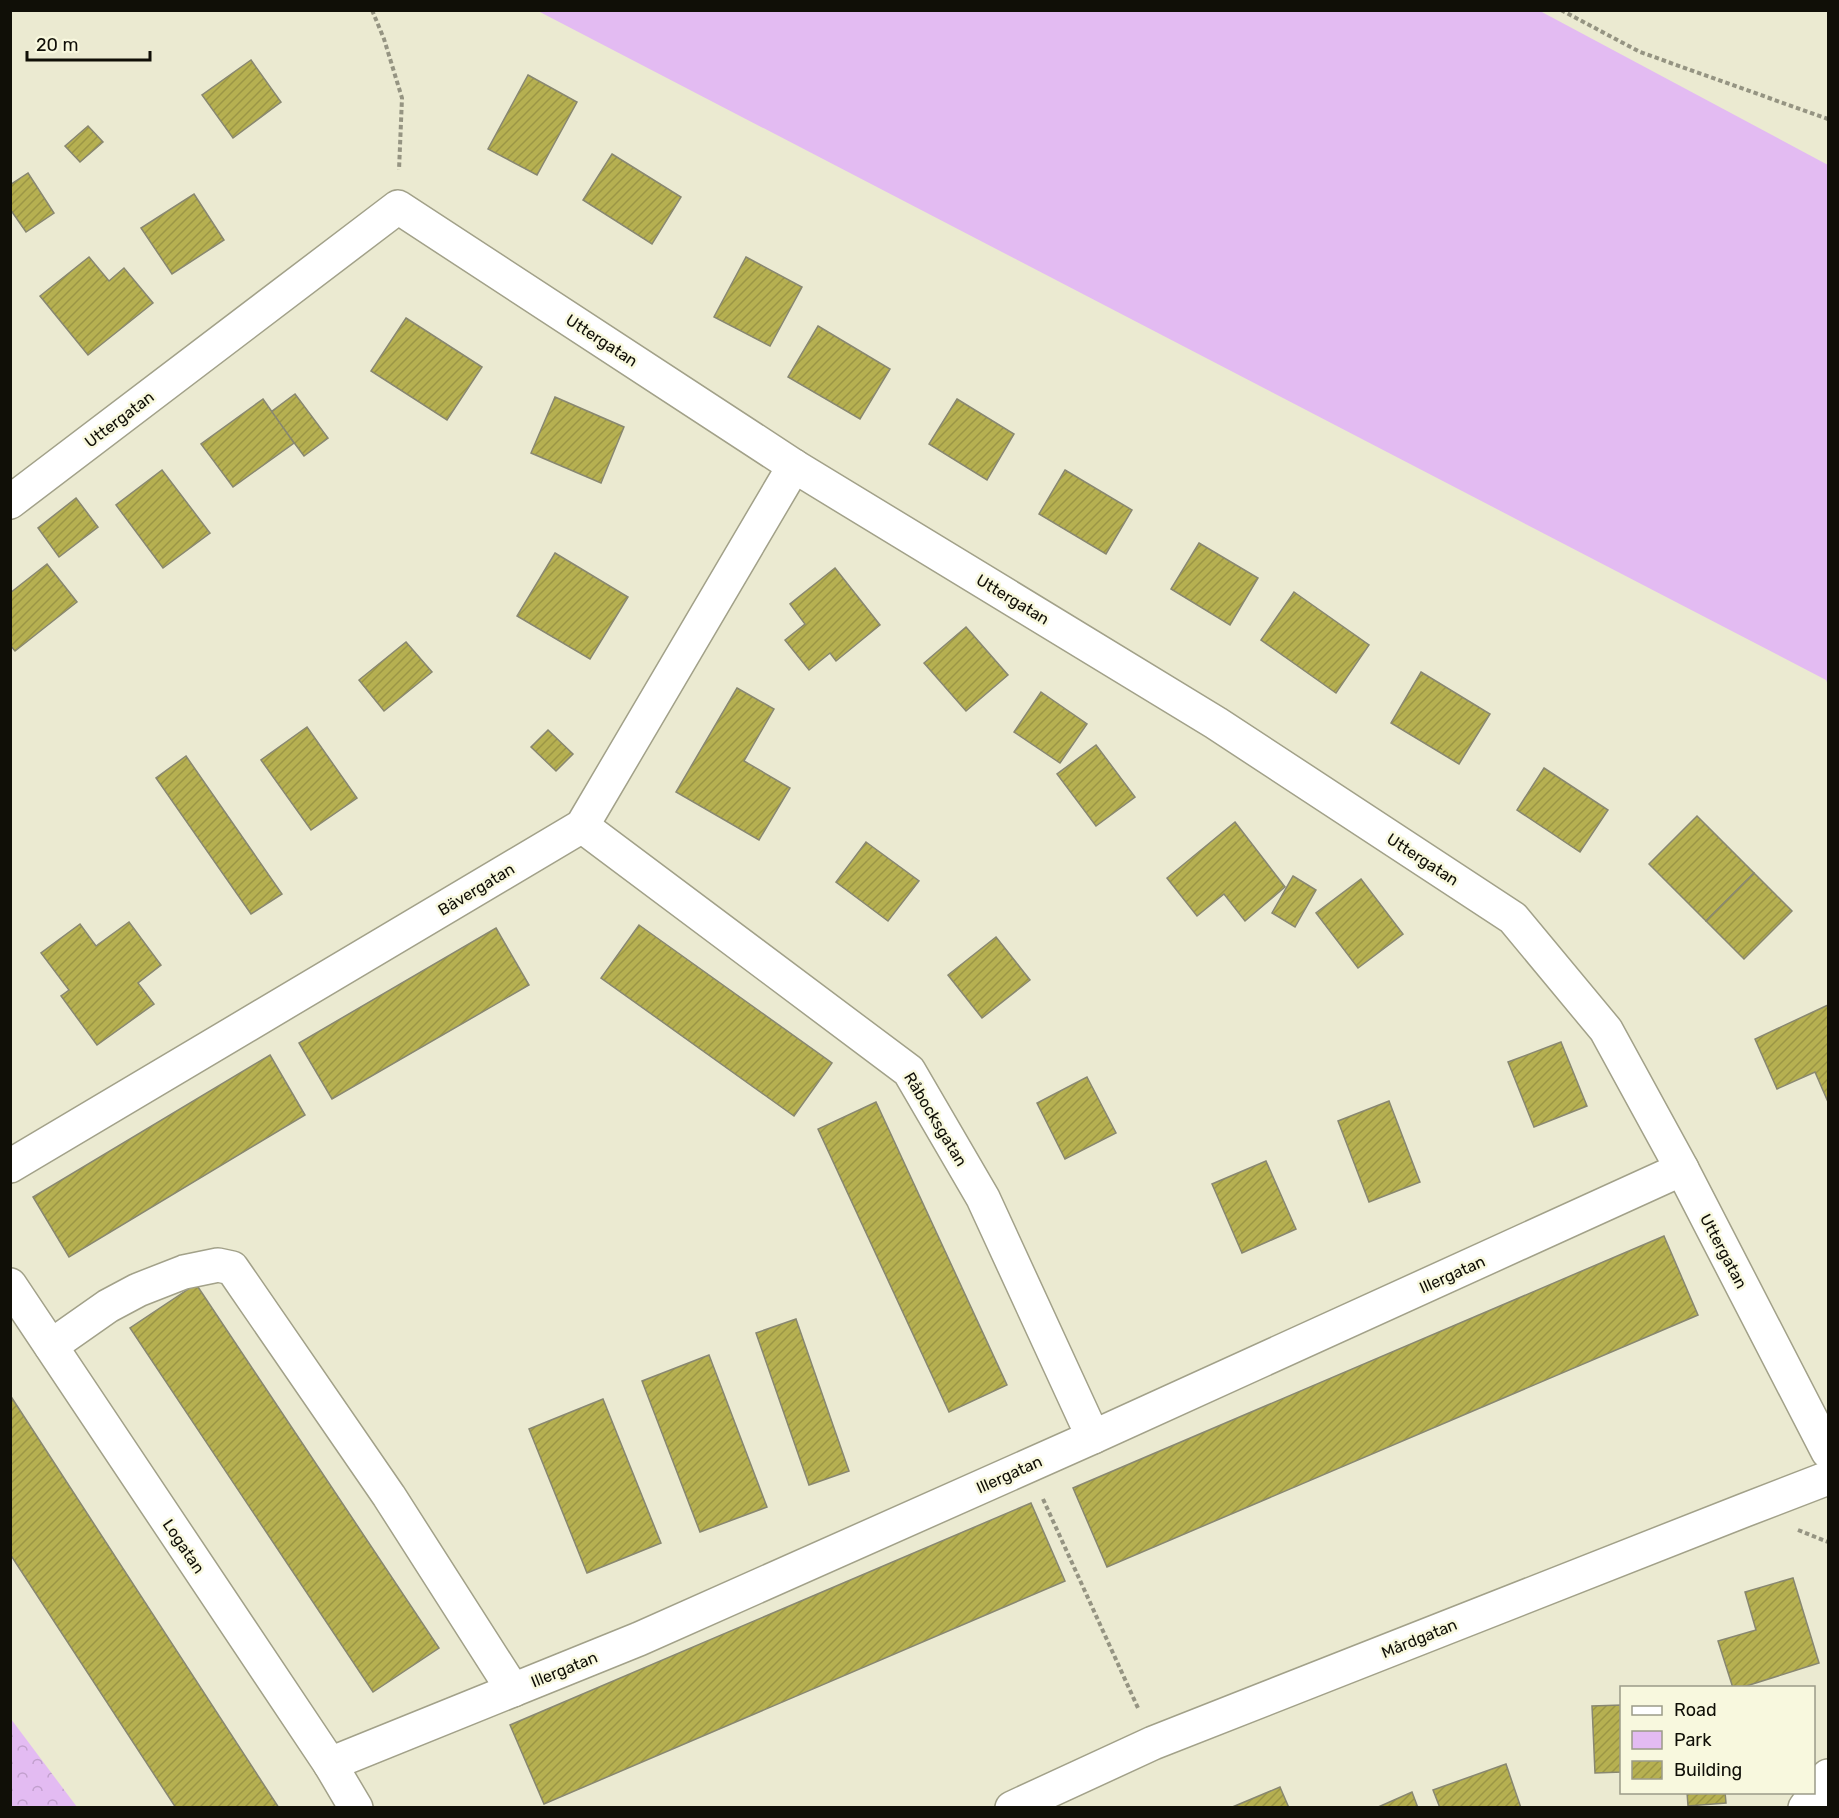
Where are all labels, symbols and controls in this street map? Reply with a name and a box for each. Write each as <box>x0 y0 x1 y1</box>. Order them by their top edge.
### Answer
scale bar <box>27 24 150 62</box>
text: 20 m <box>36 34 78 56</box>
street label: Uttergatan <box>562 310 641 371</box>
street label: Uttergatan <box>81 387 158 452</box>
street label: Uttergatan <box>973 570 1053 629</box>
street label: Uttergatan <box>1383 829 1462 890</box>
street label: Bävergatan <box>435 859 518 920</box>
street label: Råbocksgatan <box>900 1069 971 1170</box>
street label: Uttergatan <box>1696 1211 1751 1292</box>
street label: Illergatan <box>1416 1252 1488 1297</box>
street label: Illergatan <box>973 1452 1045 1497</box>
street label: Logatan <box>159 1516 209 1577</box>
street label: Mårdgatan <box>1379 1615 1460 1662</box>
street label: Illergatan <box>528 1648 600 1691</box>
legend <box>1620 1686 1815 1794</box>
text: Road <box>1674 1699 1717 1721</box>
text: Park <box>1674 1729 1712 1751</box>
text: Building <box>1674 1759 1742 1781</box>

